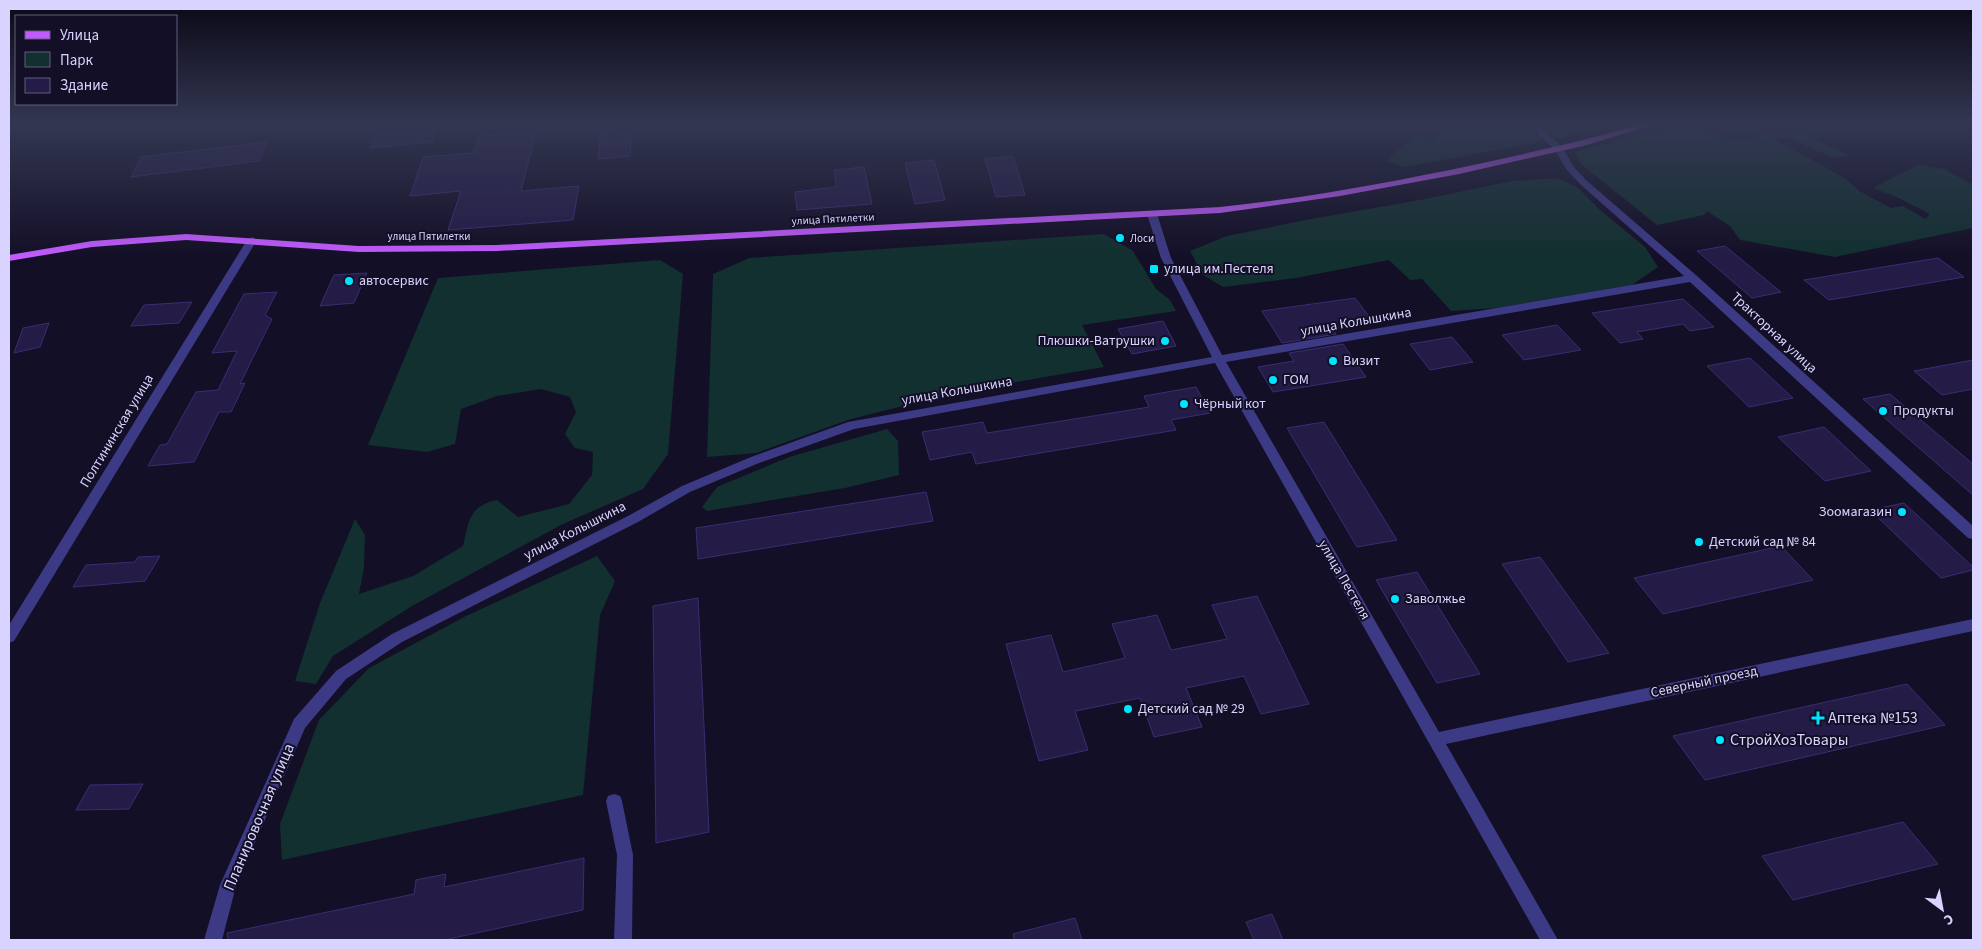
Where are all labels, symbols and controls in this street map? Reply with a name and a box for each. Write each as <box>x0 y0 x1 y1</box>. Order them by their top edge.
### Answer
legend <box>15 15 178 105</box>
text: Улица <box>60 25 99 46</box>
text: Парк <box>60 50 94 71</box>
text: Здание <box>60 75 108 96</box>
street label: улица Пятилетки <box>791 209 875 229</box>
street label: улица Пятилетки <box>388 229 470 244</box>
place label: Лоси <box>1130 231 1154 246</box>
marker: Лоси <box>1114 232 1126 244</box>
place label: улица им.Пестеля <box>1164 259 1274 279</box>
marker: улица им.Пестеля <box>1148 263 1160 275</box>
place label: автосервис <box>359 271 429 291</box>
marker: автосервис <box>343 275 355 287</box>
street label: Тракторная улица <box>1726 288 1822 378</box>
street label: улица Колышкина <box>1299 302 1413 342</box>
place label: Плюшки-Ватрушки <box>1037 331 1155 351</box>
marker: Плюшки-Ватрушки <box>1159 335 1171 347</box>
place label: Визит <box>1343 351 1380 371</box>
marker: Визит <box>1327 355 1339 367</box>
place label: ГОМ <box>1283 370 1309 390</box>
street label: Полтининская улица <box>75 371 159 491</box>
street label: улица Колышкина <box>900 371 1014 411</box>
marker: ГОМ <box>1267 374 1279 386</box>
place label: Чёрный кот <box>1194 394 1266 414</box>
marker: Чёрный кот <box>1178 398 1190 410</box>
place label: Продукты <box>1893 401 1954 421</box>
marker: Продукты <box>1877 405 1889 417</box>
street label: улица Колышкина <box>520 497 630 565</box>
place label: Зоомагазин <box>1819 502 1892 522</box>
marker: Зоомагазин <box>1896 506 1908 518</box>
place label: Детский сад № 84 <box>1709 532 1816 552</box>
street label: улица Пестеля <box>1313 536 1375 624</box>
marker: Детский сад № 84 <box>1693 536 1705 548</box>
place label: Заволжье <box>1405 589 1465 609</box>
marker: Заволжье <box>1389 593 1401 605</box>
street label: Северный проезд <box>1649 661 1760 703</box>
place label: Детский сад № 29 <box>1138 699 1245 719</box>
marker: Детский сад № 29 <box>1122 703 1134 715</box>
place label: Аптека №153 <box>1828 707 1918 729</box>
marker: Аптека №153 <box>1812 712 1824 724</box>
place label: СтройХозТовары <box>1730 729 1848 751</box>
marker: СтройХозТовары <box>1714 734 1726 746</box>
street label: Планировочная улица <box>218 740 300 894</box>
north arrow <box>1917 884 1967 934</box>
text: С <box>1940 909 1957 930</box>

